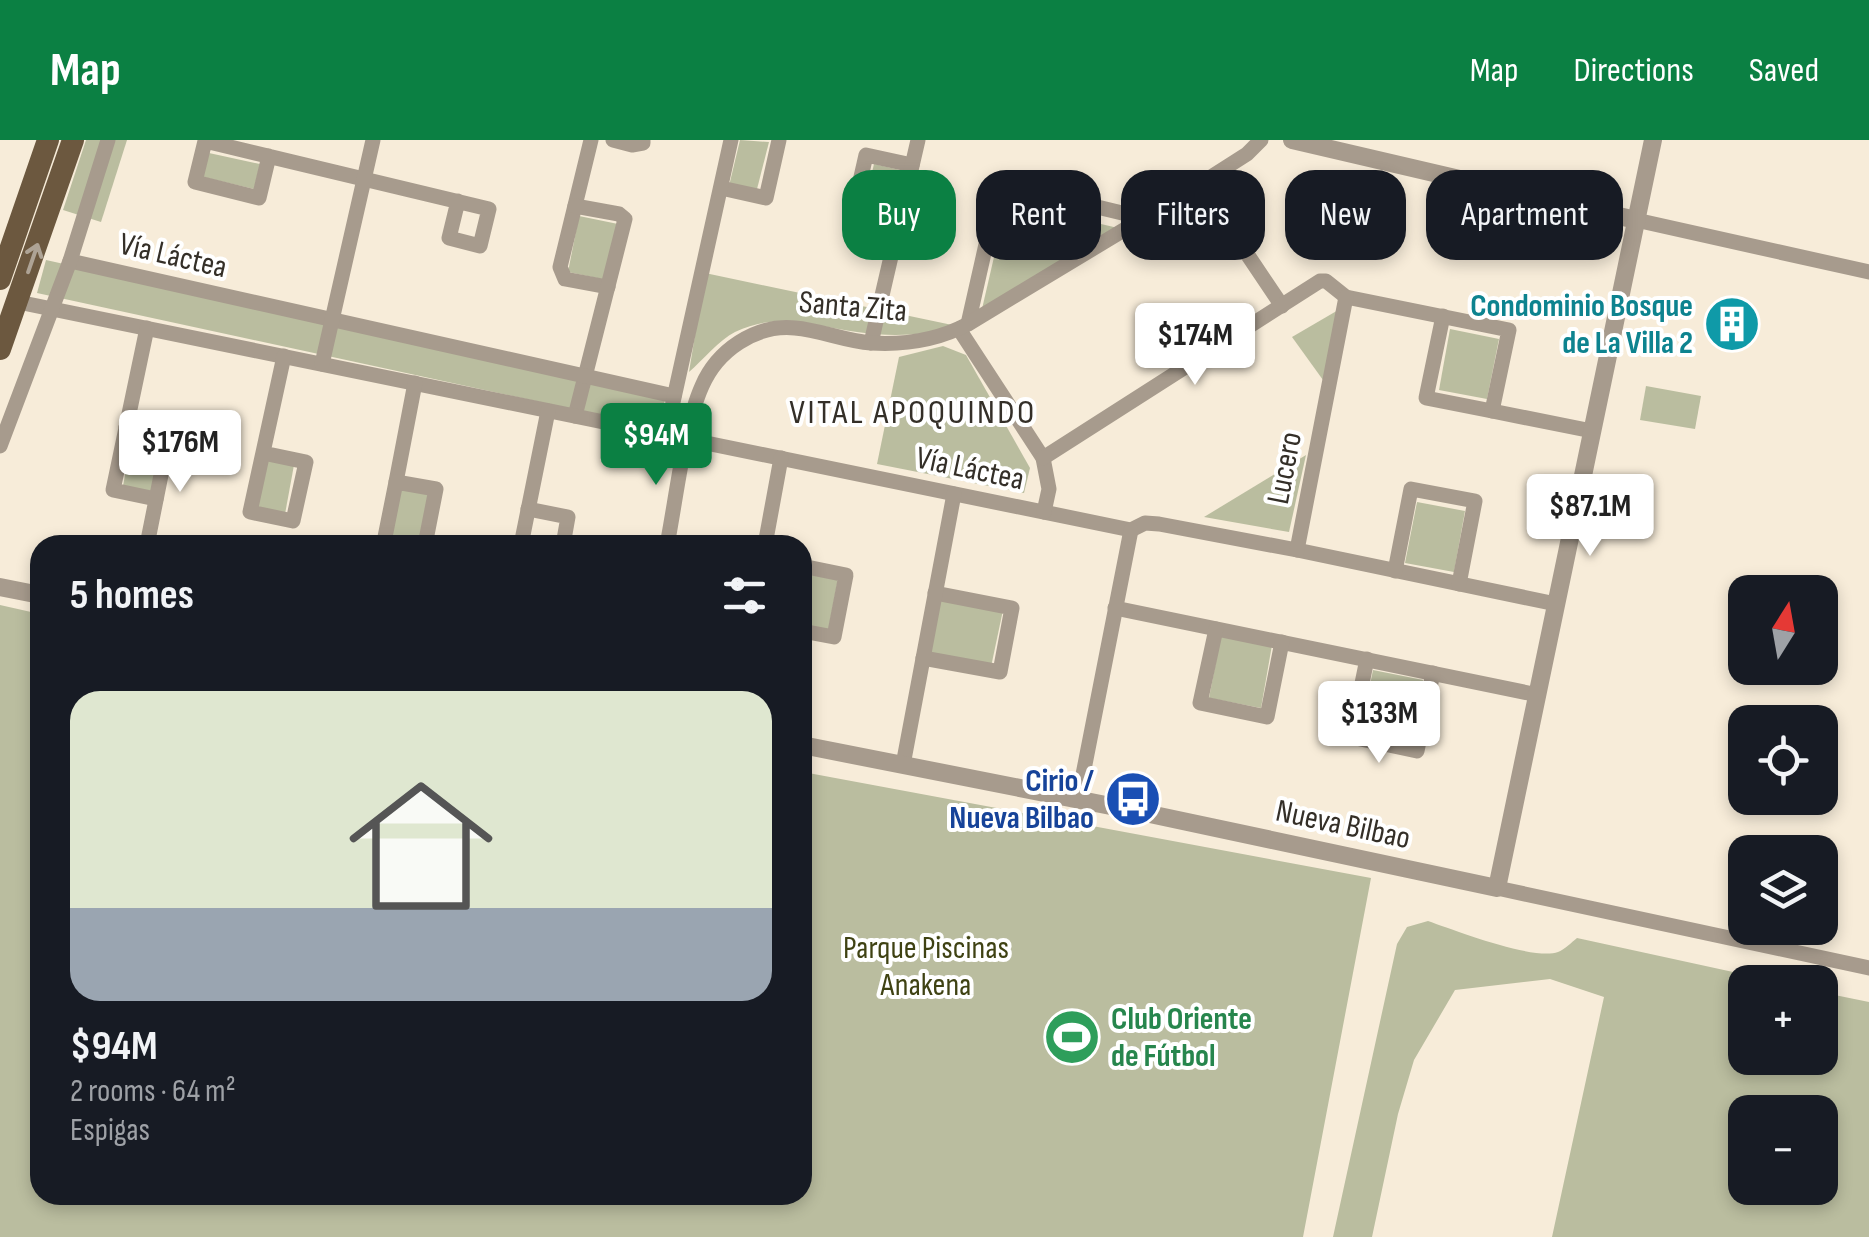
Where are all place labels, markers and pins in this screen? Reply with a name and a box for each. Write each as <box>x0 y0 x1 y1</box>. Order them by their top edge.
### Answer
place label: Condominio Bosque de La Villa 2 <box>1470 287 1693 363</box>
building icon: Condominio Bosque de La Villa 2 <box>1702 294 1762 354</box>
pin: $174M <box>1125 303 1265 388</box>
pin: $94M <box>597 403 715 488</box>
pin: $176M <box>110 410 250 495</box>
pin: $87.1M <box>1509 474 1671 559</box>
pin: $133M <box>1309 681 1449 766</box>
place label: Cirio / Nueva Bilbao <box>949 762 1094 838</box>
bus stop icon: Cirio / Nueva Bilbao <box>1103 769 1163 829</box>
place label: Club Oriente de Fútbol <box>1111 1000 1252 1076</box>
sports icon: Club Oriente de Fútbol <box>1042 1007 1102 1067</box>

